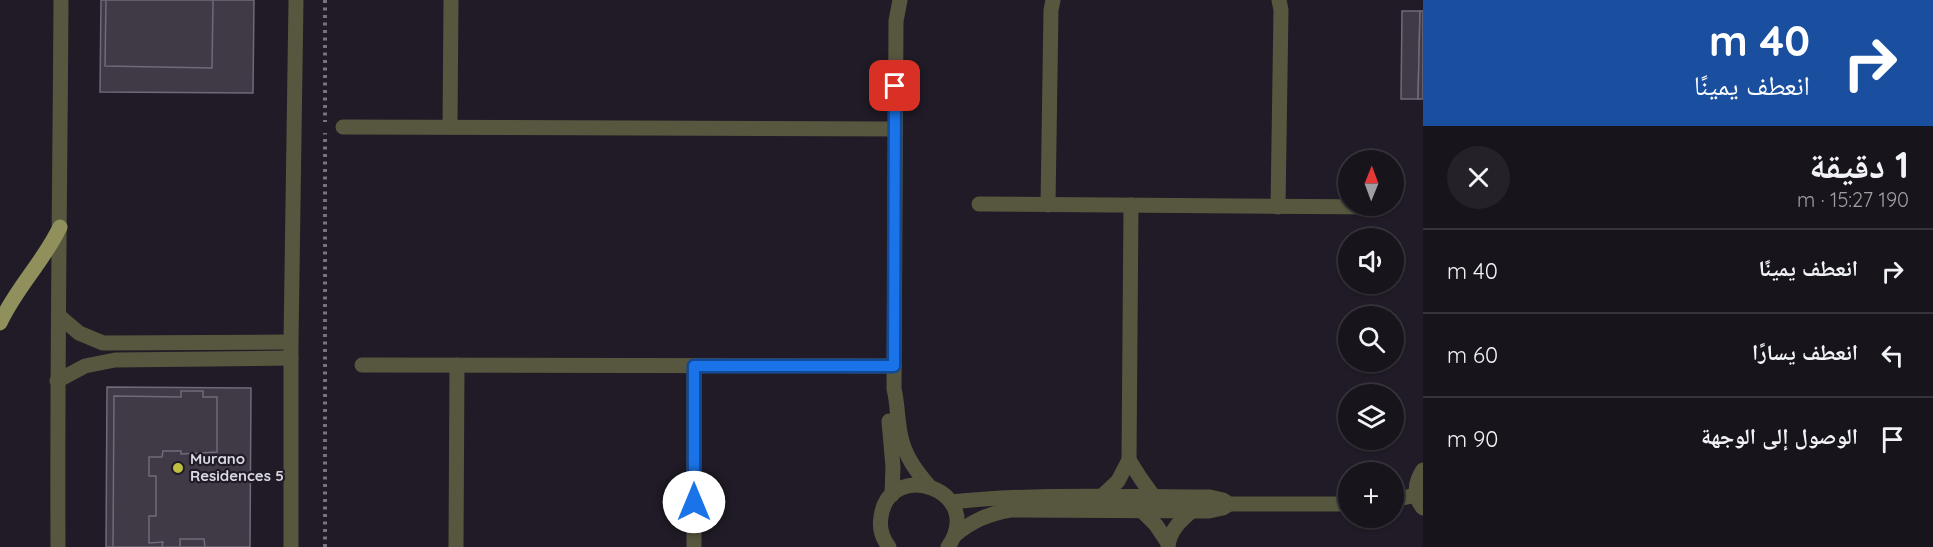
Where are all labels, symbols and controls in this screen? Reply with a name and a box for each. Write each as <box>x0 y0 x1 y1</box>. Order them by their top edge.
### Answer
text: 40 m <box>1709 14 1810 67</box>
icon: right <box>1831 24 1909 102</box>
pin <box>869 60 920 111</box>
text: انعطف يمينًا <box>1694 68 1810 102</box>
icon: arrive <box>878 69 911 102</box>
text: 1 دقيقة <box>1809 142 1909 187</box>
button: close <box>1447 146 1510 209</box>
north arrow <box>1338 150 1404 216</box>
map controls <box>1338 150 1404 528</box>
text: 190 m · 15:27 <box>1797 187 1909 212</box>
button: sound <box>1338 228 1404 294</box>
text: انعطف يمينًا <box>1759 254 1858 282</box>
icon: right <box>1876 255 1909 288</box>
text: 40 m <box>1447 257 1498 285</box>
button: search <box>1338 306 1404 372</box>
text: انعطف يسارًا <box>1752 338 1858 366</box>
icon: left <box>1876 339 1909 372</box>
text: 60 m <box>1447 341 1498 369</box>
button: layers <box>1338 384 1404 450</box>
text: الوصول إلى الوجهة <box>1701 422 1858 450</box>
icon: arrive <box>1876 423 1909 456</box>
text: 90 m <box>1447 425 1498 453</box>
place label: Murano Residences 5 <box>190 449 284 485</box>
marker: Murano Residences 5 <box>171 461 185 475</box>
button: + <box>1338 462 1404 528</box>
position arrow <box>662 470 726 534</box>

